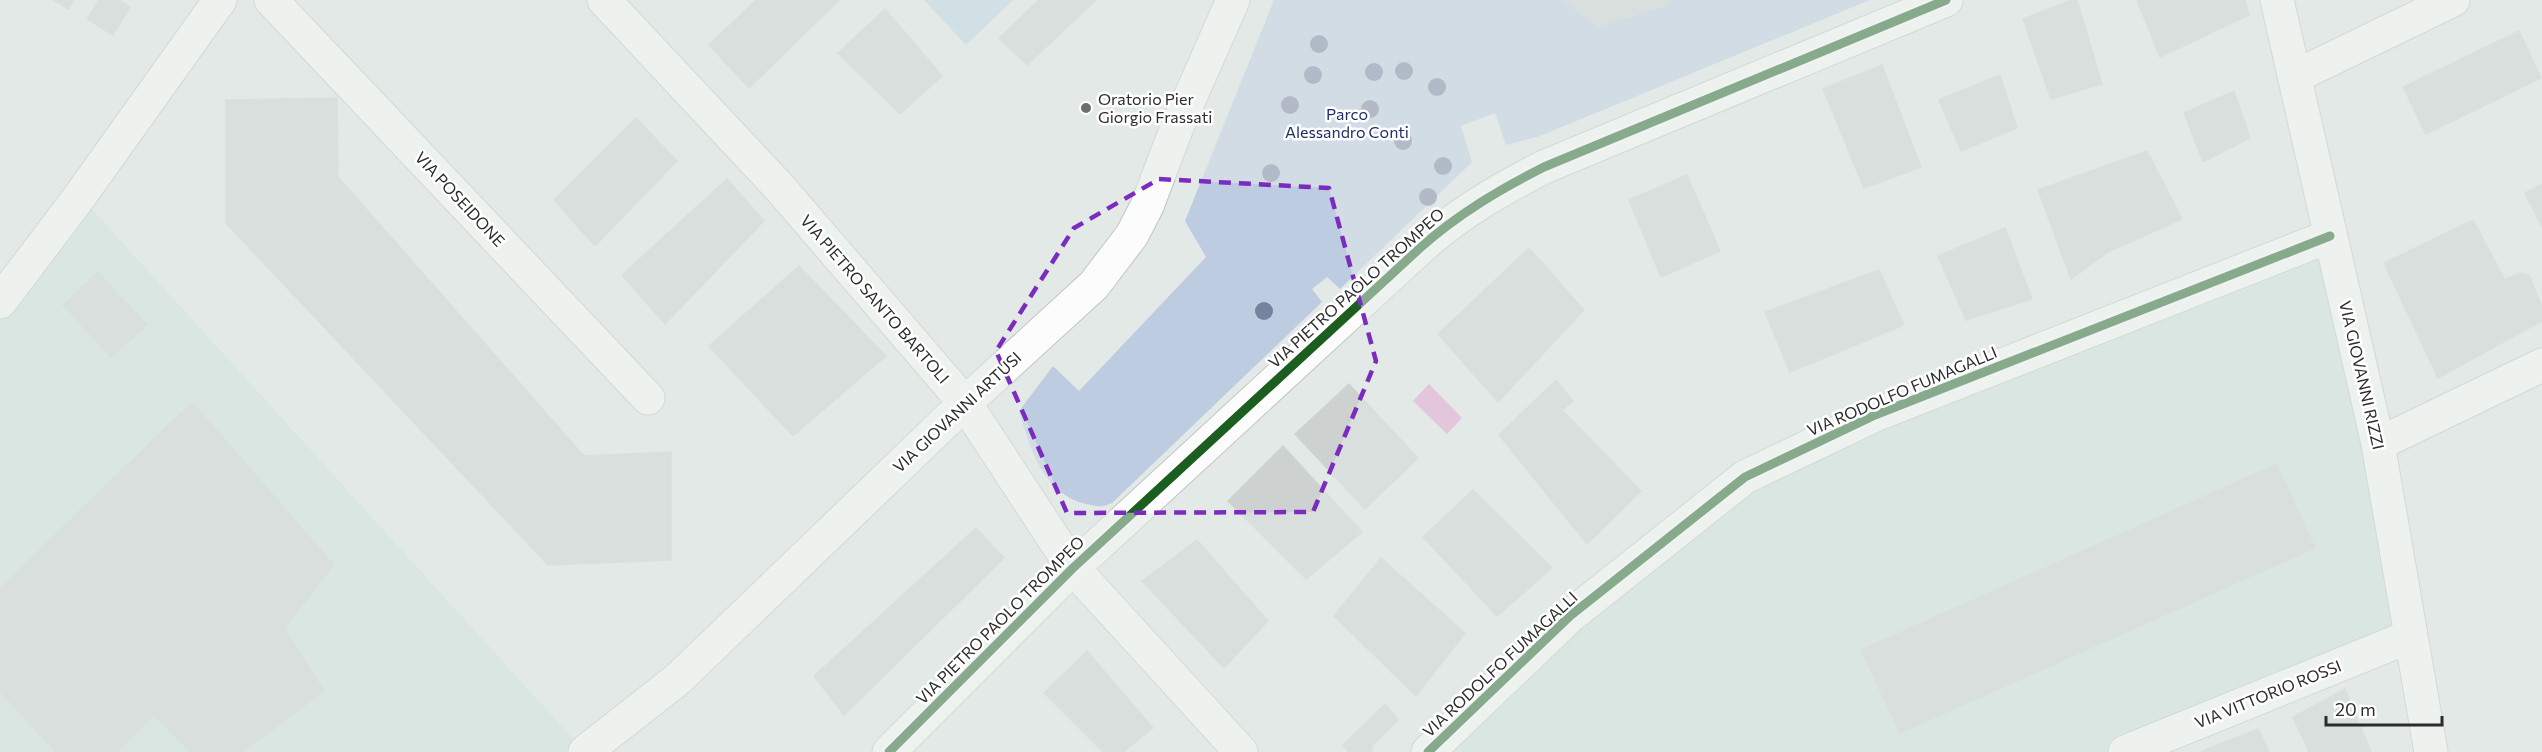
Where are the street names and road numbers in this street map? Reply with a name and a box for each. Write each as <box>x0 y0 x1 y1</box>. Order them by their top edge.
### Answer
street label: VIA POSEIDONE <box>412 147 509 250</box>
street label: VIA PIETRO PAOLO TROMPEO <box>1264 204 1447 372</box>
street label: VIA PIETRO SANTO BARTOLI <box>797 211 954 387</box>
street label: VIA GIOVANNI RIZZI <box>2336 299 2389 451</box>
street label: VIA RODOLFO FUMAGALLI <box>1804 342 2000 439</box>
street label: VIA GIOVANNI ARTUSI <box>889 347 1025 476</box>
street label: VIA PIETRO PAOLO TROMPEO <box>912 532 1088 708</box>
street label: VIA RODOLFO FUMAGALLI <box>1418 587 1581 740</box>
street label: VIA VITTORIO ROSSI <box>2192 655 2344 732</box>

